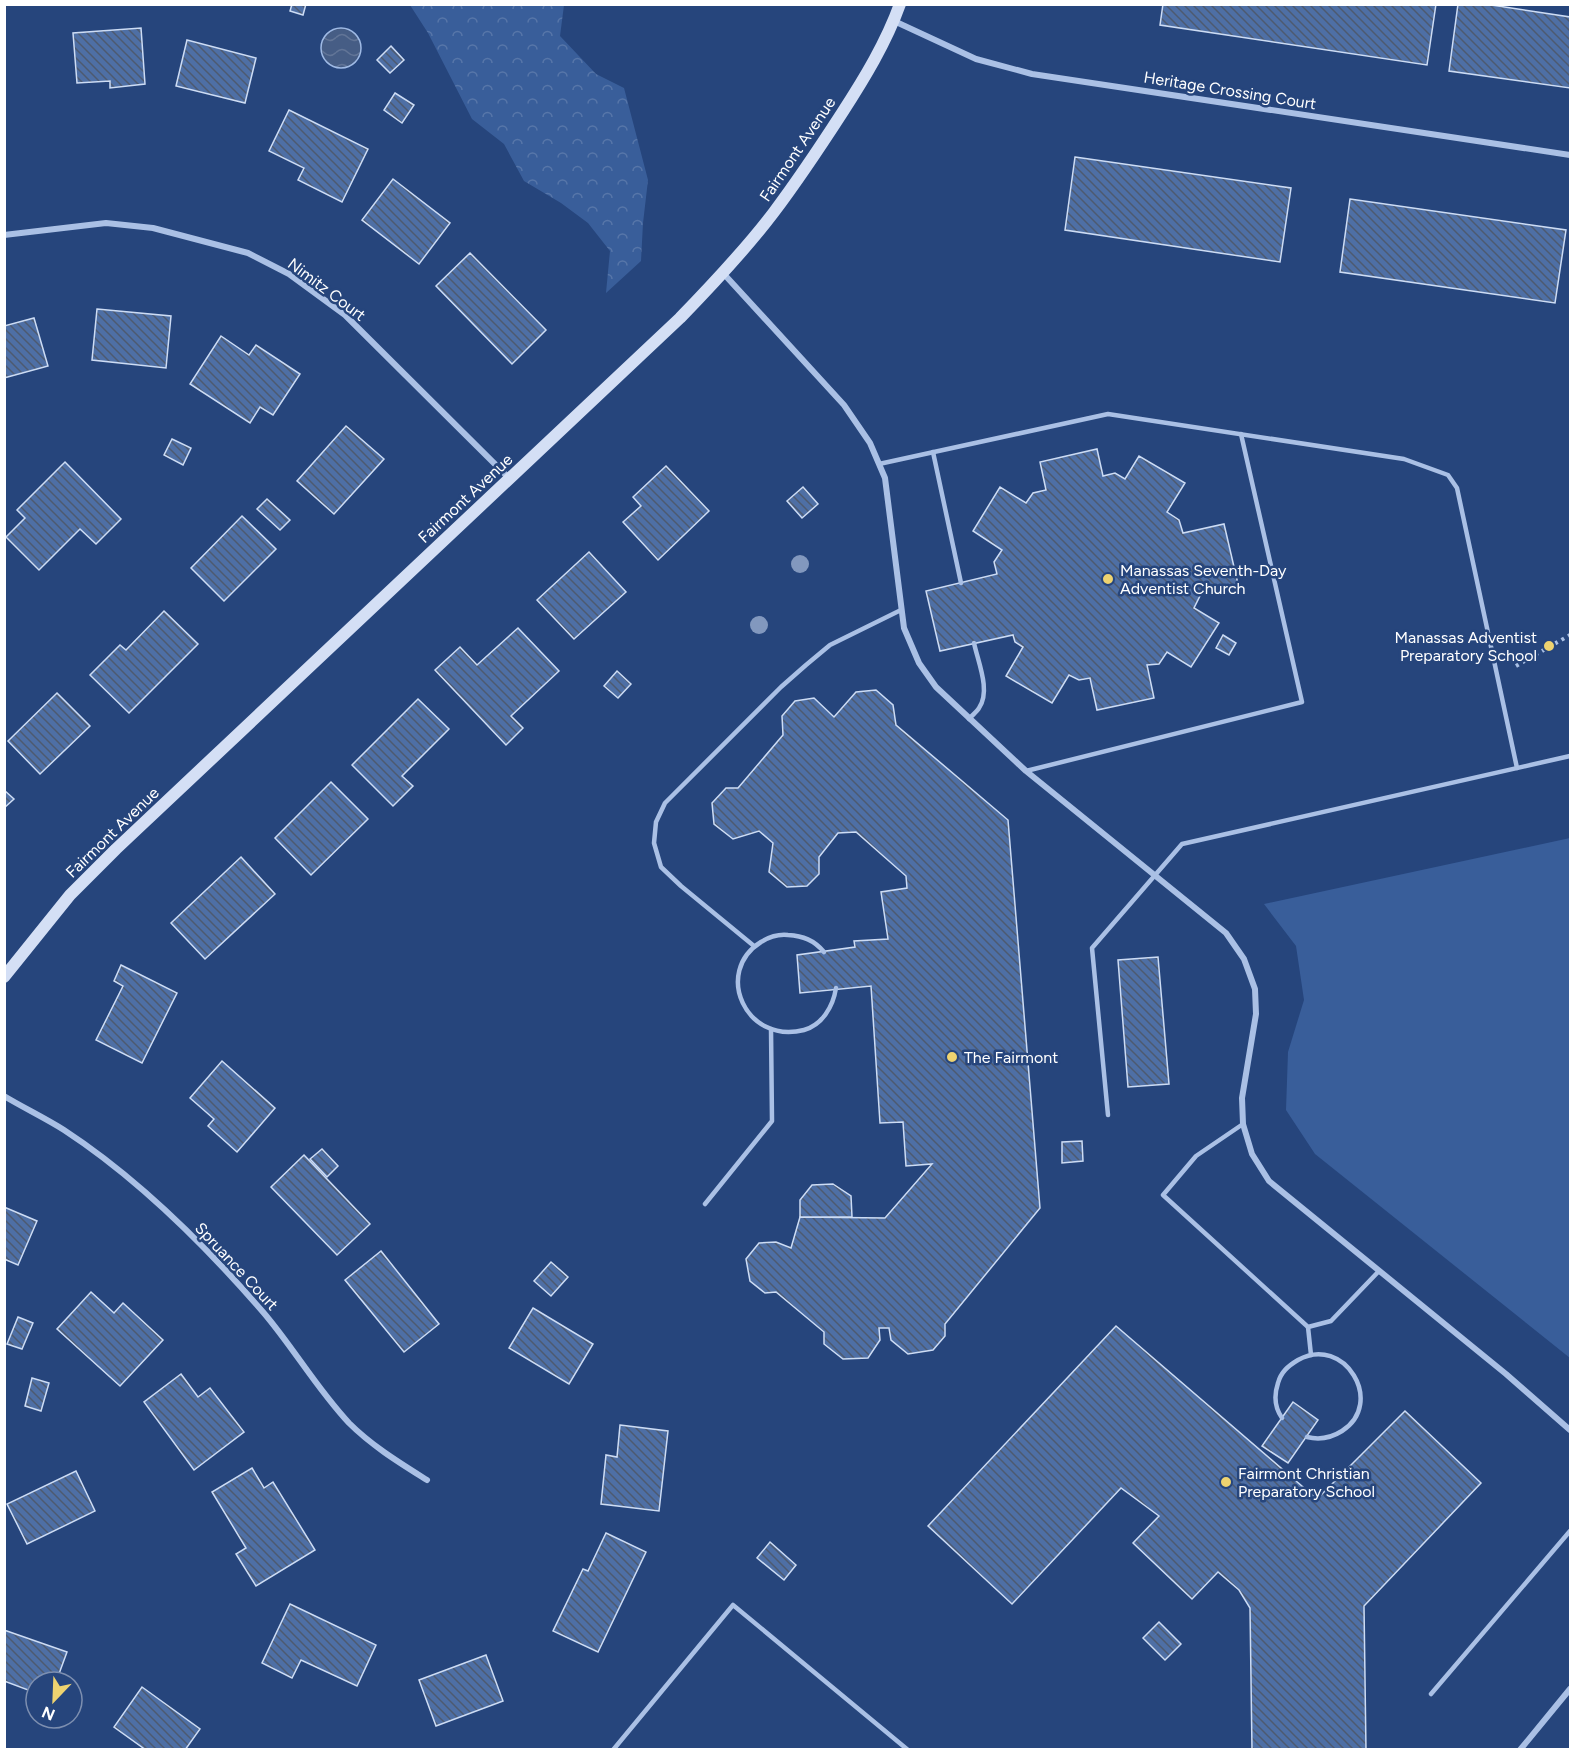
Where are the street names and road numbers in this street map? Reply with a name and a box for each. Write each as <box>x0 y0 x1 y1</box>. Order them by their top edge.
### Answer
street label: Heritage Crossing Court <box>1142 67 1318 114</box>
street label: Fairmont Avenue <box>755 93 839 205</box>
street label: Nimitz Court <box>284 254 369 325</box>
street label: Fairmont Avenue <box>414 450 517 547</box>
street label: Fairmont Avenue <box>62 783 163 882</box>
street label: Spruance Court <box>191 1218 282 1314</box>

